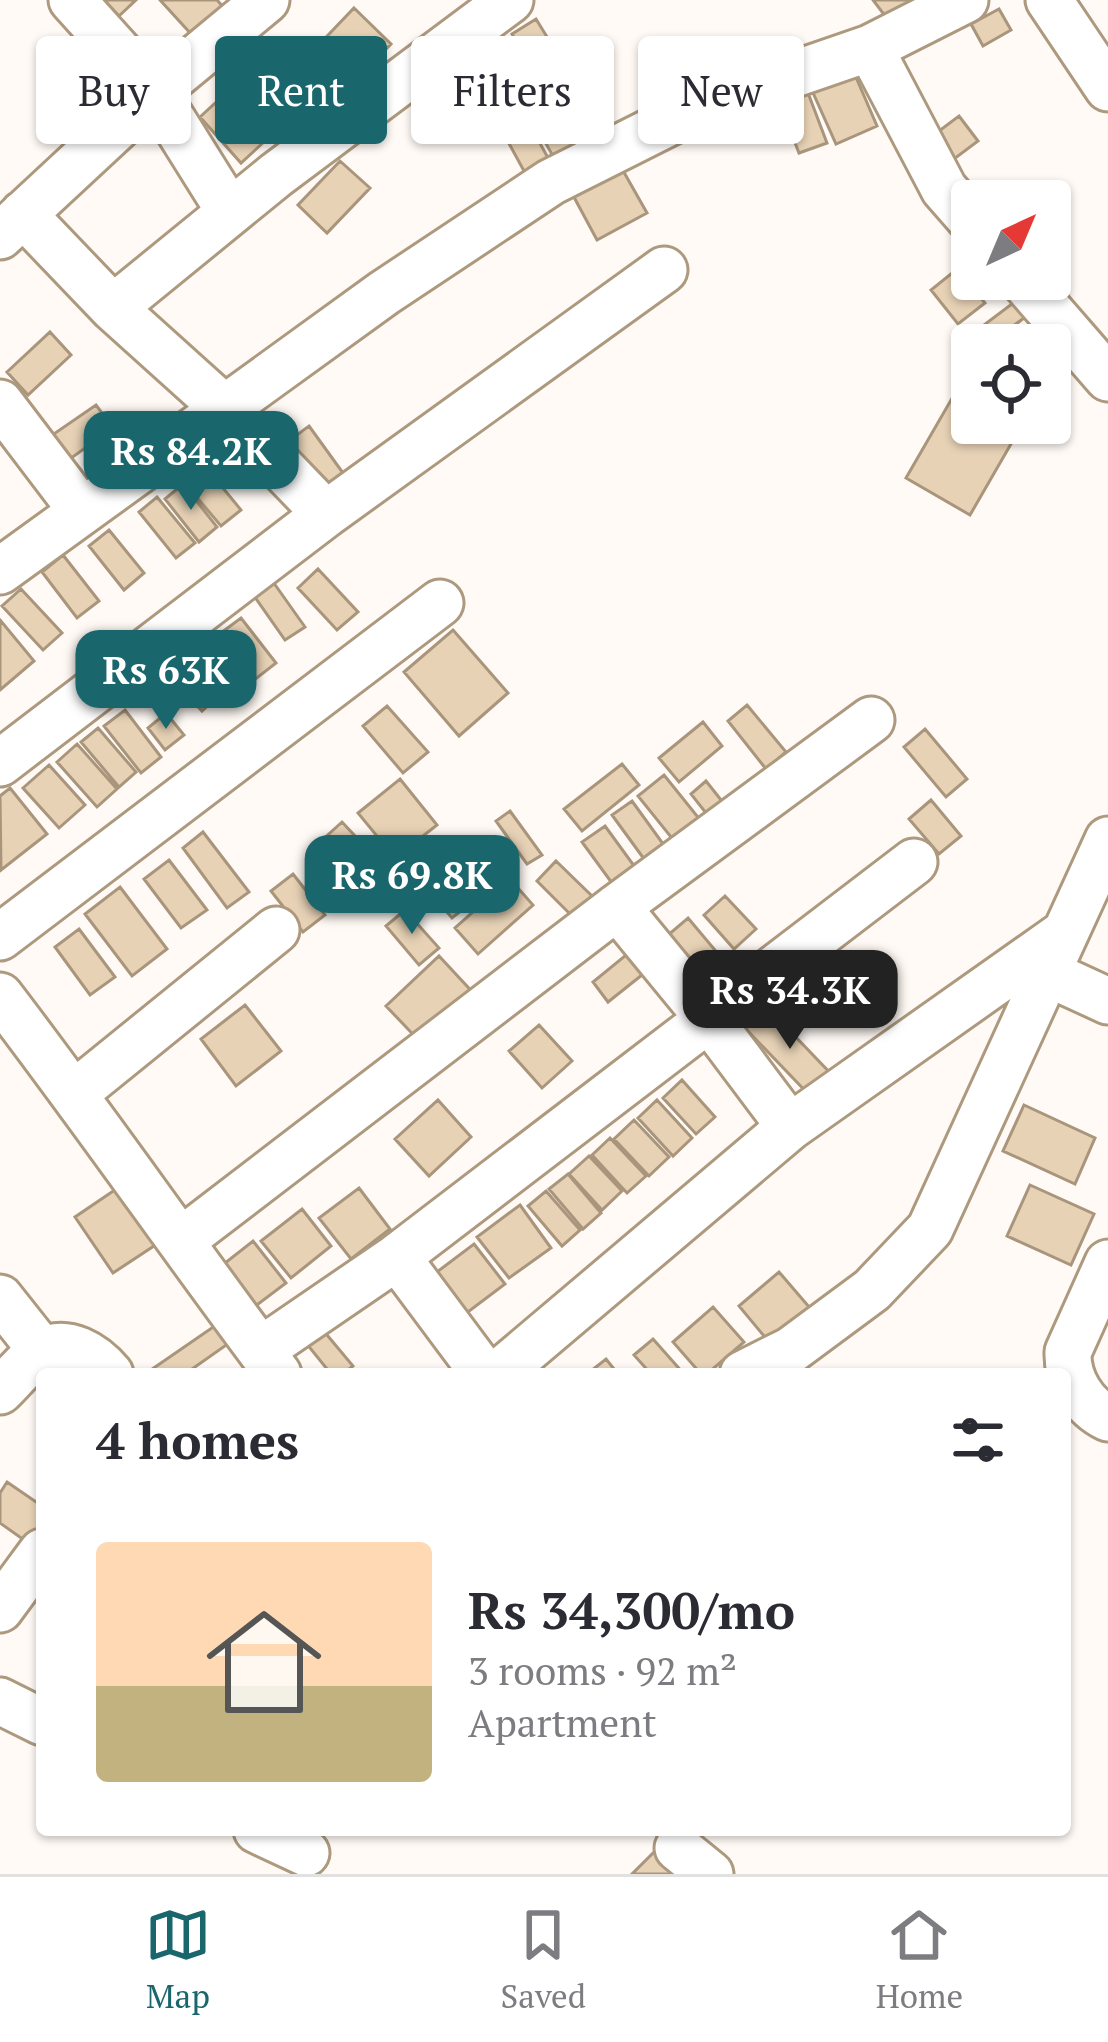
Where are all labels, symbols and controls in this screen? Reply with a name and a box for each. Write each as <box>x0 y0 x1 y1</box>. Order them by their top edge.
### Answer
chip: Buy <box>36 36 191 144</box>
chip: Rent <box>215 36 387 144</box>
chip: Filters <box>411 36 614 144</box>
chip: New <box>638 36 804 144</box>
north arrow <box>951 180 1071 300</box>
map controls <box>951 180 1071 444</box>
button: locate <box>951 324 1071 444</box>
pin: Rs 84.2K <box>67 411 315 513</box>
text: Rs 84.2K <box>111 424 271 476</box>
pin: Rs 63K <box>68 630 264 732</box>
text: Rs 63K <box>102 643 230 695</box>
pin: Rs 69.8K <box>288 835 536 937</box>
text: Rs 69.8K <box>332 848 492 900</box>
pin: Rs 34.3K <box>666 950 914 1052</box>
text: Rs 34.3K <box>710 963 870 1015</box>
text: 4 homes <box>96 1406 299 1474</box>
icon: filters <box>945 1407 1011 1473</box>
text: Rs 34,300/mo <box>468 1576 795 1644</box>
icon: home <box>192 1590 336 1734</box>
text: 3 rooms · 92 m² <box>468 1644 737 1696</box>
text: Apartment <box>468 1696 657 1748</box>
tab: Map <box>145 1902 211 2017</box>
tab: Saved <box>501 1902 586 2017</box>
tab: Home <box>876 1902 963 2017</box>

